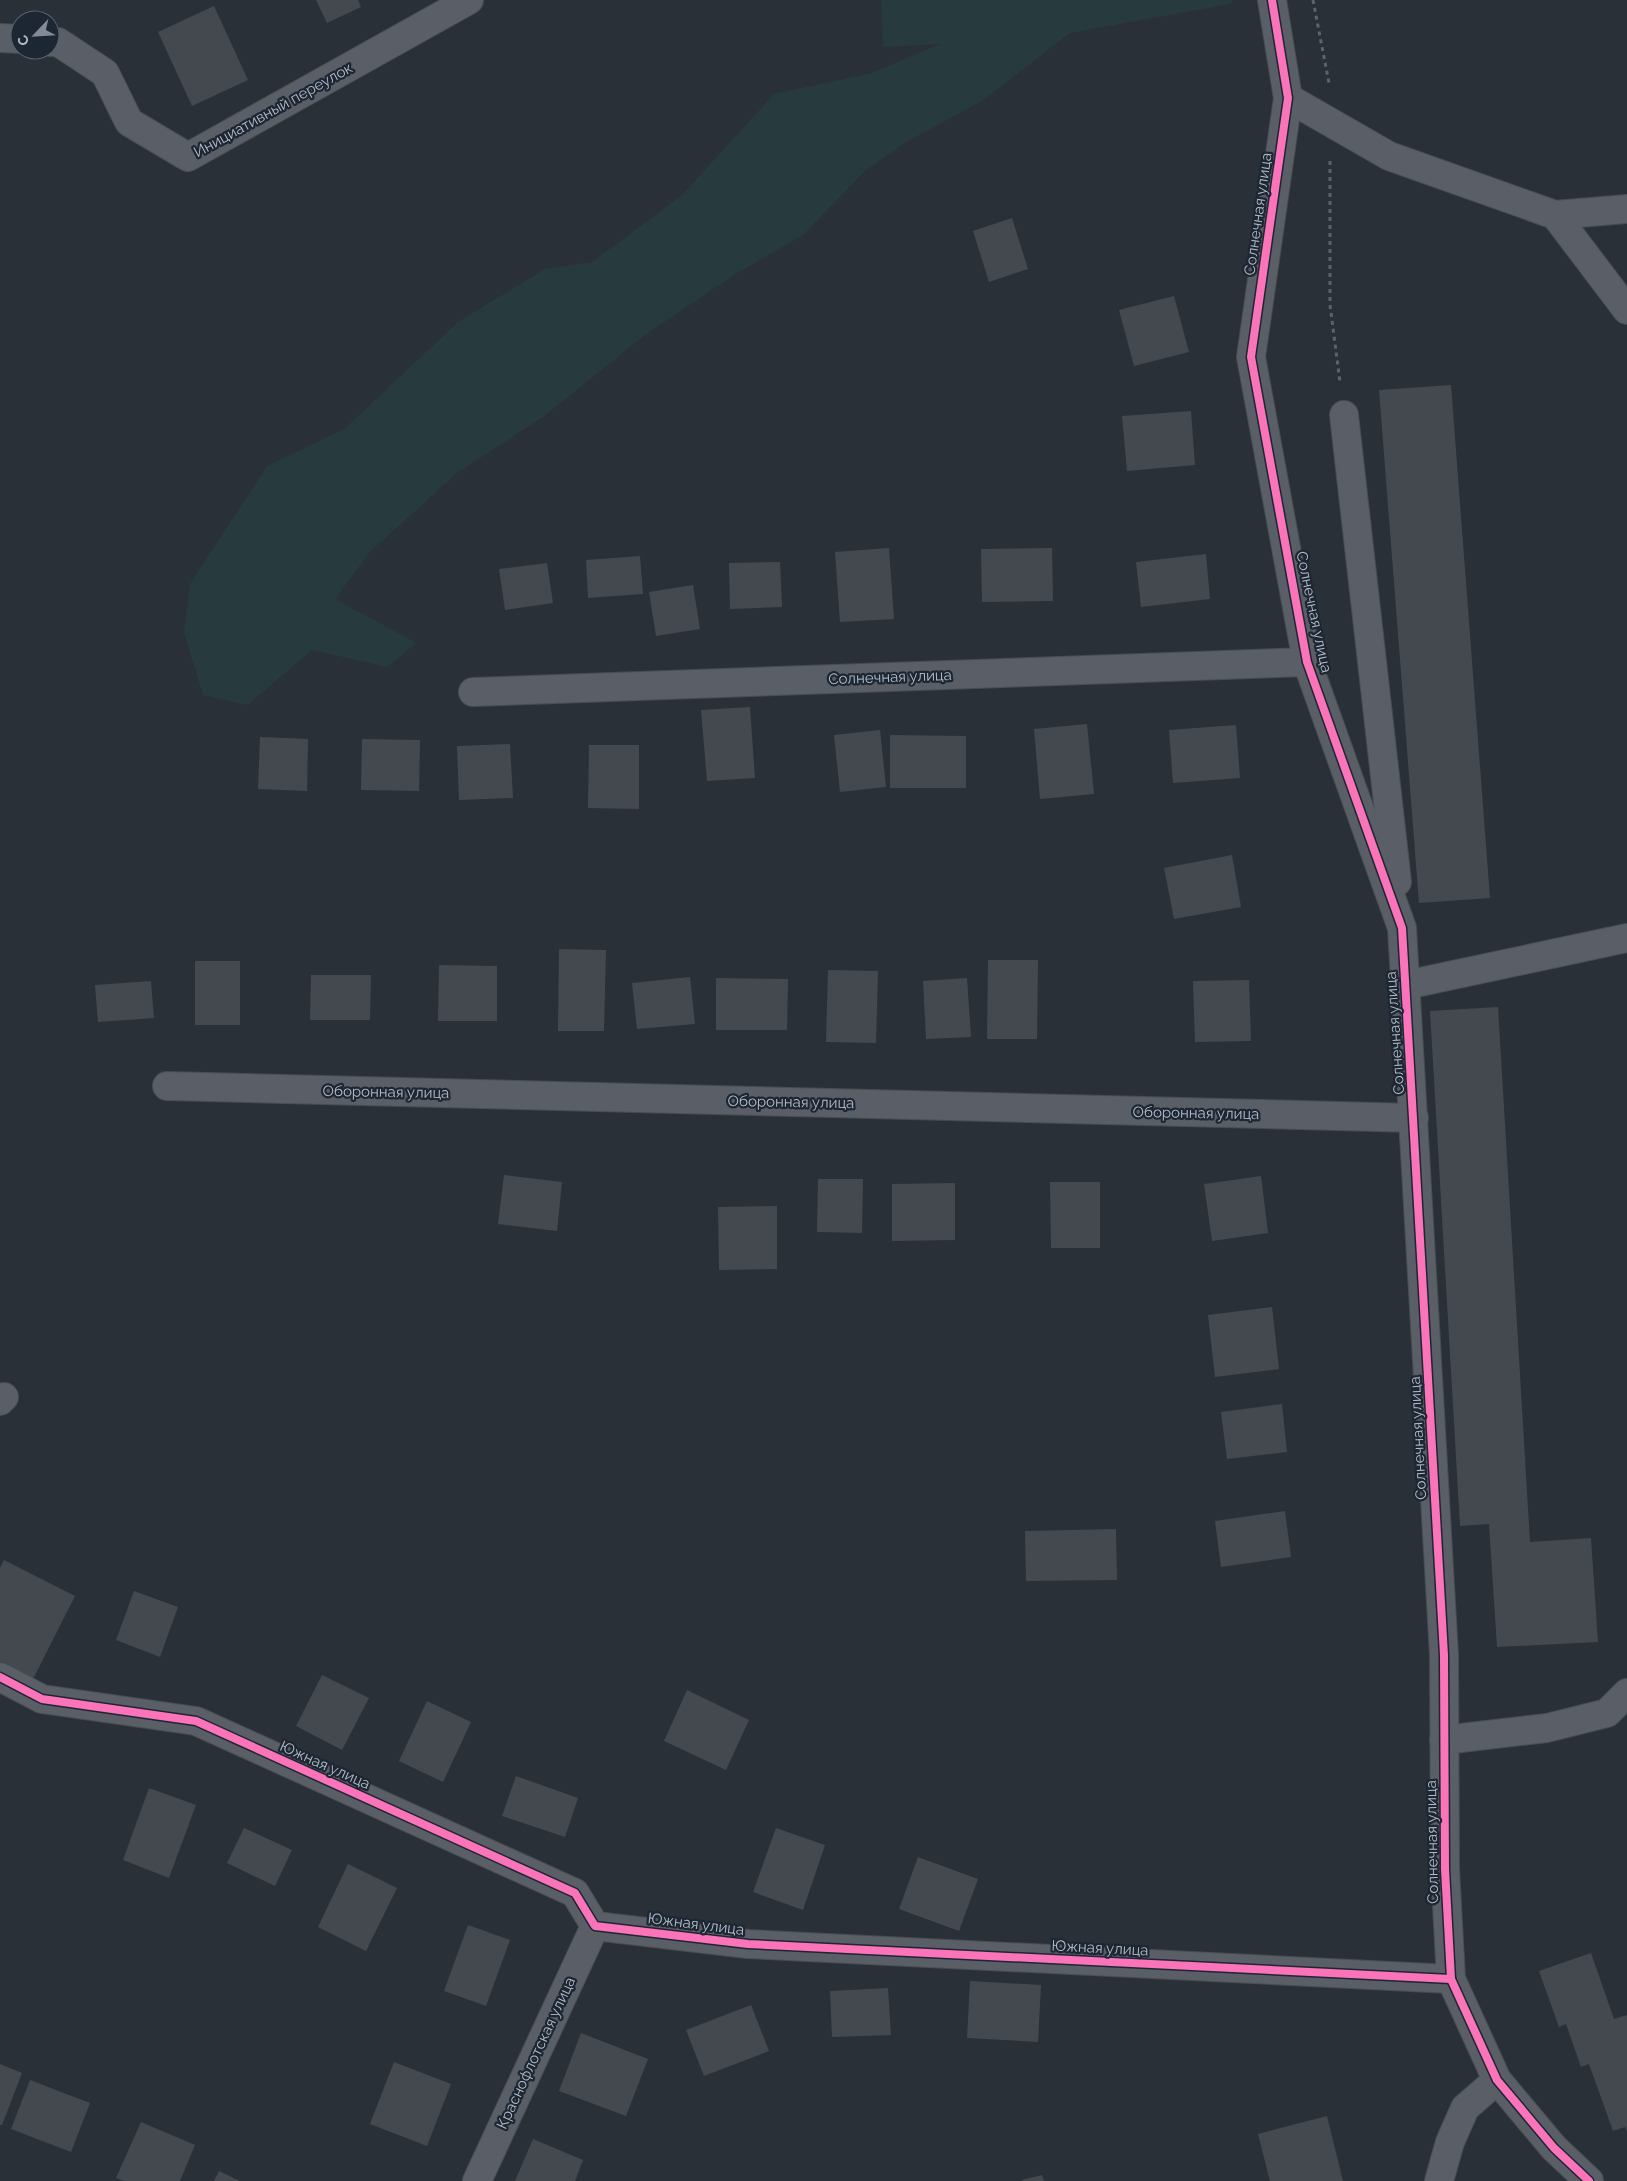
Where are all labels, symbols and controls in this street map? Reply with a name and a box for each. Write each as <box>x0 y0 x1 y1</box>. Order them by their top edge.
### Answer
north arrow <box>10 10 60 60</box>
text: С <box>14 32 32 48</box>
street label: Инициативный переулок <box>190 59 356 161</box>
street label: Солнечная улица <box>1240 152 1276 276</box>
street label: Солнечная улица <box>1292 550 1336 674</box>
street label: Солнечная улица <box>828 666 952 688</box>
street label: Солнечная улица <box>1382 971 1408 1095</box>
street label: Оборонная улица <box>322 1082 450 1102</box>
street label: Оборонная улица <box>727 1092 855 1112</box>
street label: Оборонная улица <box>1132 1103 1260 1123</box>
street label: Солнечная улица <box>1406 1376 1430 1500</box>
street label: Южная улица <box>277 1737 373 1793</box>
street label: Солнечная улица <box>1422 1780 1442 1904</box>
street label: Южная улица <box>647 1909 745 1939</box>
street label: Южная улица <box>1051 1936 1149 1960</box>
street label: Краснофлотская улица <box>493 1974 579 2132</box>

